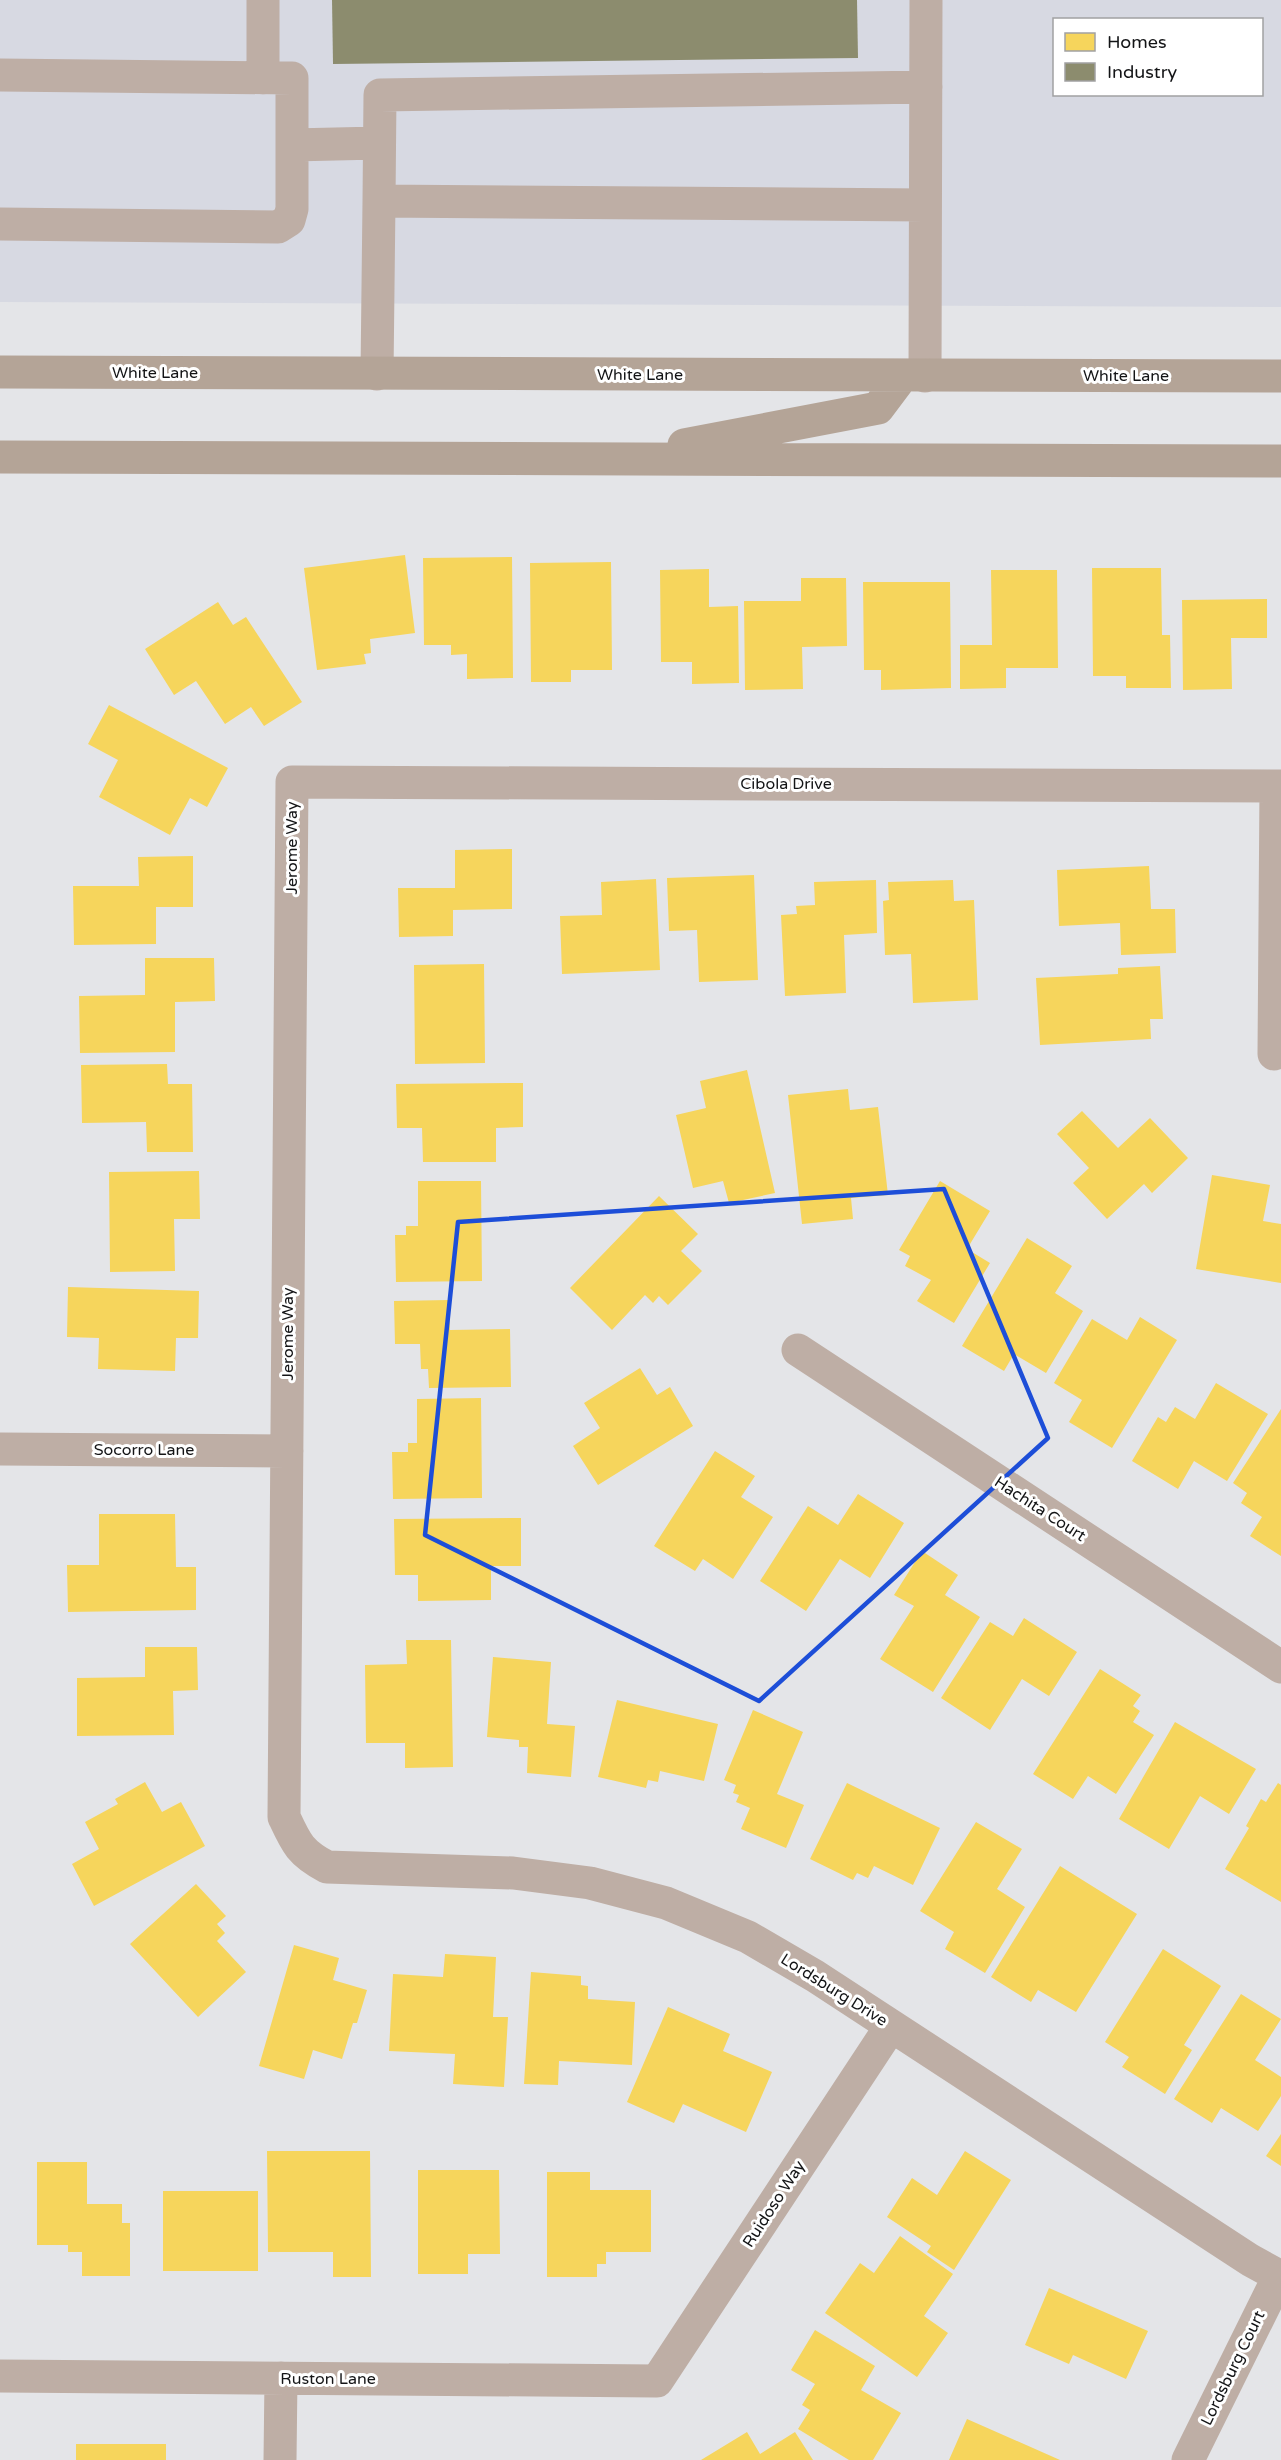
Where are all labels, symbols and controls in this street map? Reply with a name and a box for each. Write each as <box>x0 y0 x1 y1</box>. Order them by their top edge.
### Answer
legend <box>1053 18 1263 96</box>
text: Homes <box>1107 31 1167 53</box>
text: Industry <box>1107 61 1178 83</box>
street label: White Lane <box>112 363 198 383</box>
street label: White Lane <box>597 365 683 385</box>
street label: White Lane <box>1083 366 1169 386</box>
street label: Cibola Drive <box>740 774 832 794</box>
street label: Jerome Way <box>282 801 302 895</box>
street label: Jerome Way <box>278 1287 298 1381</box>
street label: Socorro Lane <box>94 1440 194 1460</box>
street label: Hachita Court <box>990 1472 1090 1546</box>
street label: Lordsburg Drive <box>777 1949 891 2031</box>
street label: Ruidoso Way <box>739 2156 810 2251</box>
street label: Lordsburg Court <box>1197 2307 1269 2429</box>
street label: Ruston Lane <box>280 2369 376 2389</box>

